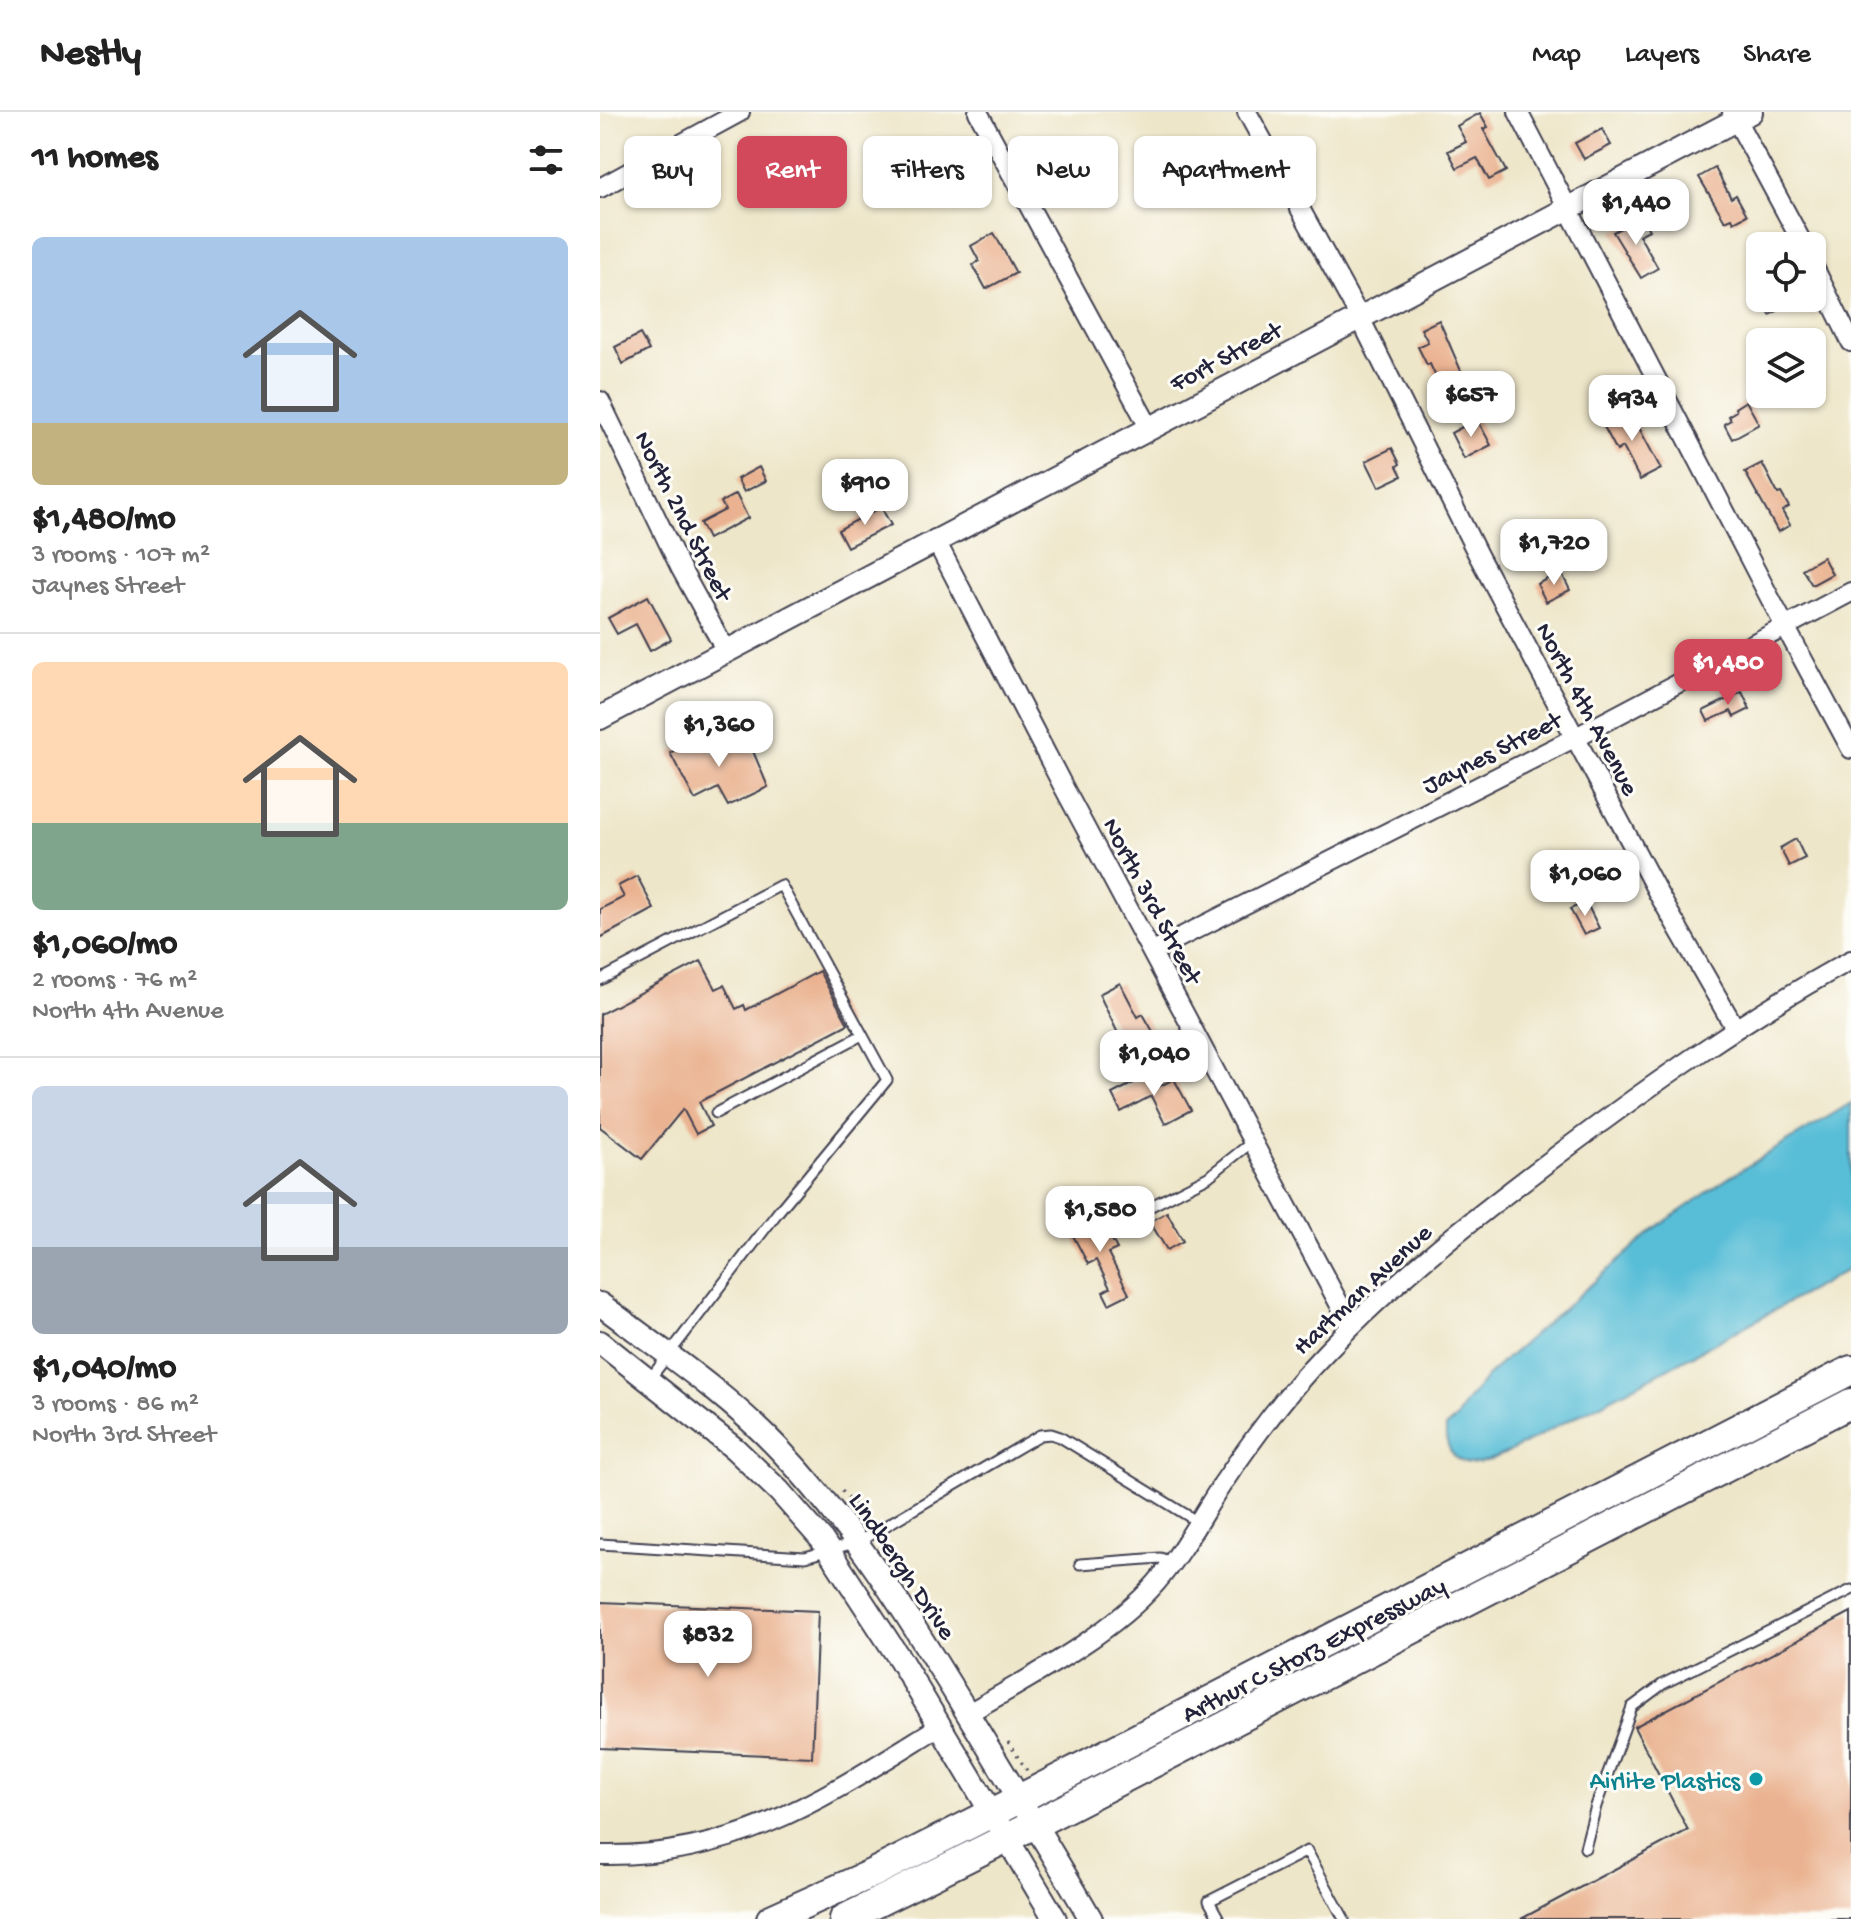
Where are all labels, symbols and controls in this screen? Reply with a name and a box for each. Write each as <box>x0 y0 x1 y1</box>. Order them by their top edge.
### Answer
text: Nestly <box>40 33 141 77</box>
text: Map <box>1532 39 1581 72</box>
text: Layers <box>1625 39 1699 72</box>
text: Share <box>1743 39 1811 72</box>
chip: Buy <box>624 136 721 208</box>
chip: Rent <box>737 136 847 208</box>
chip: Filters <box>863 136 992 208</box>
chip: New <box>1008 136 1118 208</box>
chip: Apartment <box>1134 136 1316 208</box>
icon: filters <box>524 138 568 182</box>
text: 11 homes <box>32 140 158 180</box>
pin: $1,440 <box>1571 179 1701 247</box>
text: $1,440 <box>1601 189 1671 220</box>
map controls <box>1746 232 1826 408</box>
button: locate <box>1746 232 1826 312</box>
icon: home <box>228 289 372 433</box>
street label: Fort Street <box>1165 316 1290 402</box>
button: layers <box>1746 328 1826 408</box>
pin: $657 <box>1424 371 1518 439</box>
pin: $934 <box>1585 375 1679 443</box>
text: $657 <box>1445 381 1497 412</box>
text: $934 <box>1607 385 1657 416</box>
street label: North 2nd Street <box>625 427 738 609</box>
pin: $910 <box>818 459 912 527</box>
text: $910 <box>840 469 890 500</box>
text: $1,480/mo <box>32 501 176 541</box>
pin: $1,720 <box>1489 519 1619 587</box>
text: $1,720 <box>1518 529 1590 560</box>
text: 3 rooms · 107 m² <box>32 541 210 572</box>
text: Jaynes Street <box>32 572 184 603</box>
street label: North 4th Avenue <box>1526 618 1644 803</box>
pin: $1,480 <box>1663 639 1793 707</box>
text: $1,480 <box>1692 649 1764 680</box>
pin: $1,360 <box>654 701 784 769</box>
street label: Jaynes Street <box>1418 706 1570 803</box>
text: $1,360 <box>683 711 755 742</box>
icon: home <box>228 714 372 858</box>
street label: North 3rd Street <box>1093 814 1208 993</box>
pin: $1,060 <box>1520 850 1650 918</box>
text: $1,060 <box>1548 860 1622 891</box>
text: $1,060/mo <box>32 926 177 966</box>
text: 2 rooms · 76 m² <box>32 966 197 997</box>
text: North 4th Avenue <box>32 997 224 1028</box>
pin: $1,040 <box>1089 1030 1219 1098</box>
text: $1,040 <box>1118 1040 1190 1071</box>
icon: home <box>228 1138 372 1282</box>
pin: $1,580 <box>1035 1186 1165 1254</box>
text: $1,580 <box>1063 1196 1137 1227</box>
street label: Hartman Avenue <box>1288 1219 1440 1364</box>
text: $1,040/mo <box>32 1350 176 1390</box>
text: 3 rooms · 86 m² <box>32 1390 199 1421</box>
text: North 3rd Street <box>32 1421 216 1452</box>
street label: Lindbergh Drive <box>840 1488 961 1647</box>
street label: Arthur C Storz Expressway <box>1178 1572 1452 1732</box>
pin: $832 <box>661 1611 755 1679</box>
text: $832 <box>682 1621 734 1652</box>
place label: Airlite Plastics <box>1590 1768 1741 1799</box>
marker: Airlite Plastics <box>1747 1770 1765 1788</box>

